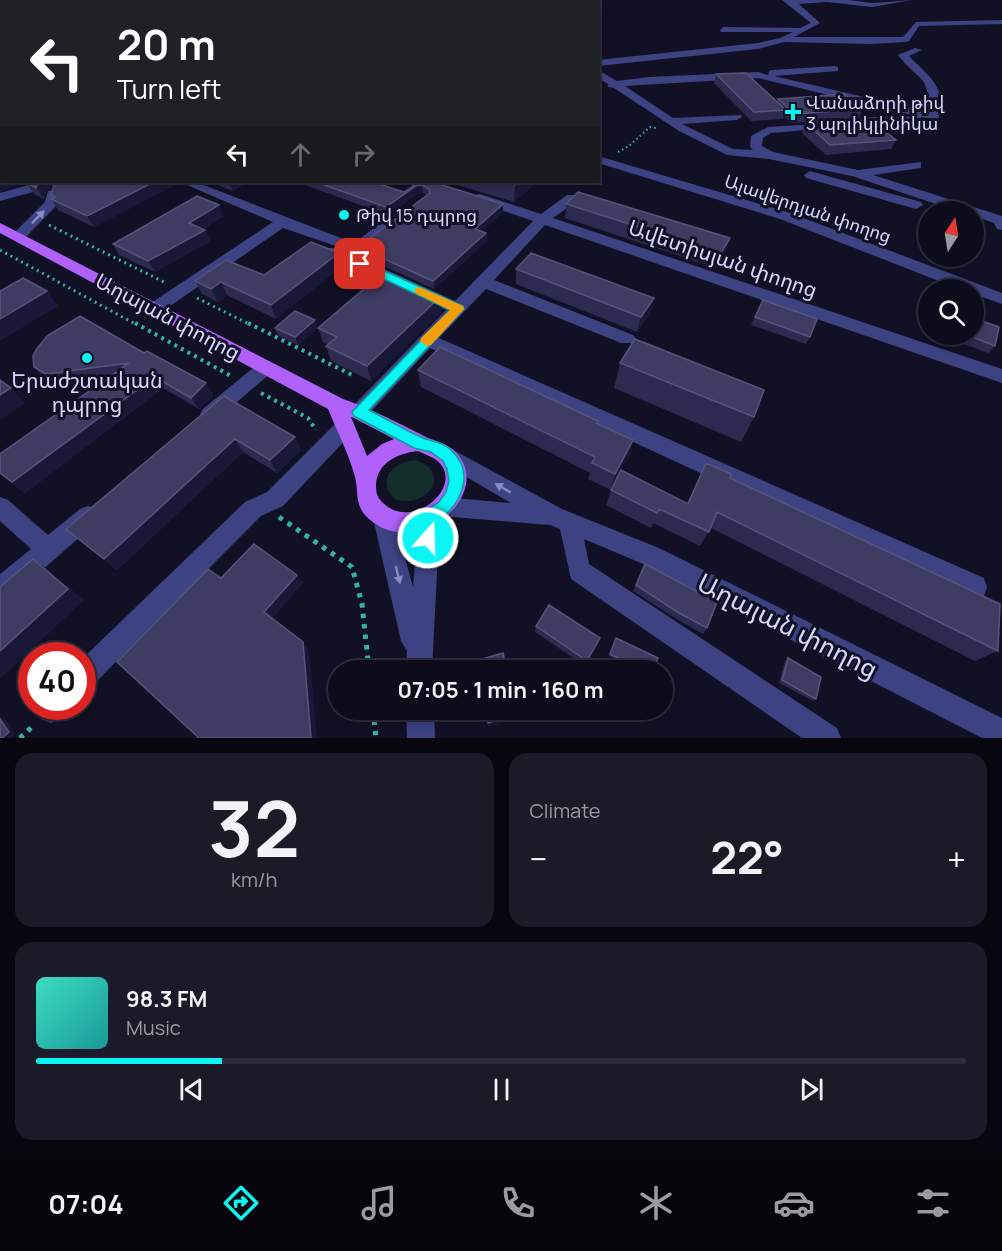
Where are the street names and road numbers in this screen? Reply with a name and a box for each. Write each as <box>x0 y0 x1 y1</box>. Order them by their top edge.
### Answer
street label: Ալավերդյան փողոց <box>721 168 895 248</box>
street label: Ավետիսյան փողոց <box>625 213 821 303</box>
street label: Աղայան փողոց <box>91 266 245 366</box>
street label: Աղայան փողոց <box>691 564 885 686</box>

